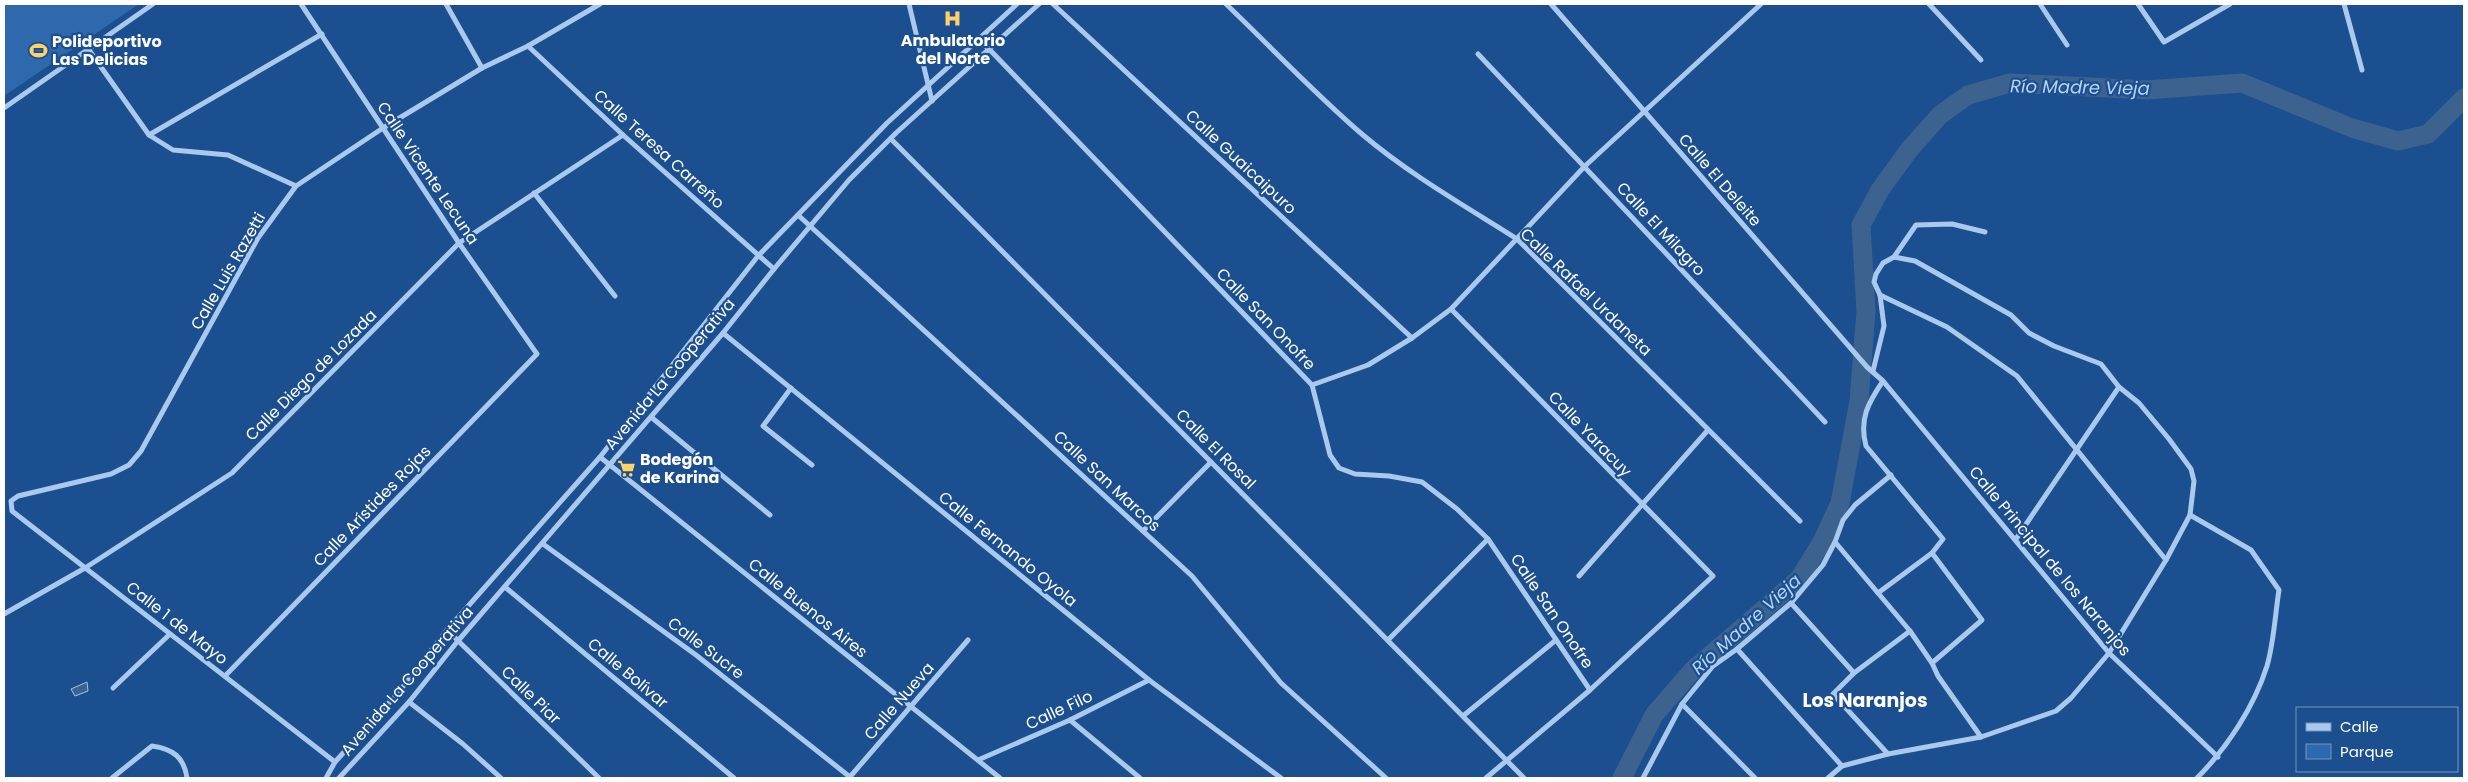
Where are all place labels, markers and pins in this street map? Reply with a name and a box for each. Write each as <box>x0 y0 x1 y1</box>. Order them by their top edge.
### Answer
hospital icon: Ambulatorio del Norte <box>943 9 963 29</box>
place label: Ambulatorio del Norte <box>901 29 1005 70</box>
place label: Polideportivo Las Delicias <box>52 30 162 71</box>
sports icon: Polideportivo Las Delicias <box>28 40 48 60</box>
place label: Bodegón de Karina <box>640 448 719 489</box>
supermarket icon: Bodegón de Karina <box>616 458 636 478</box>

